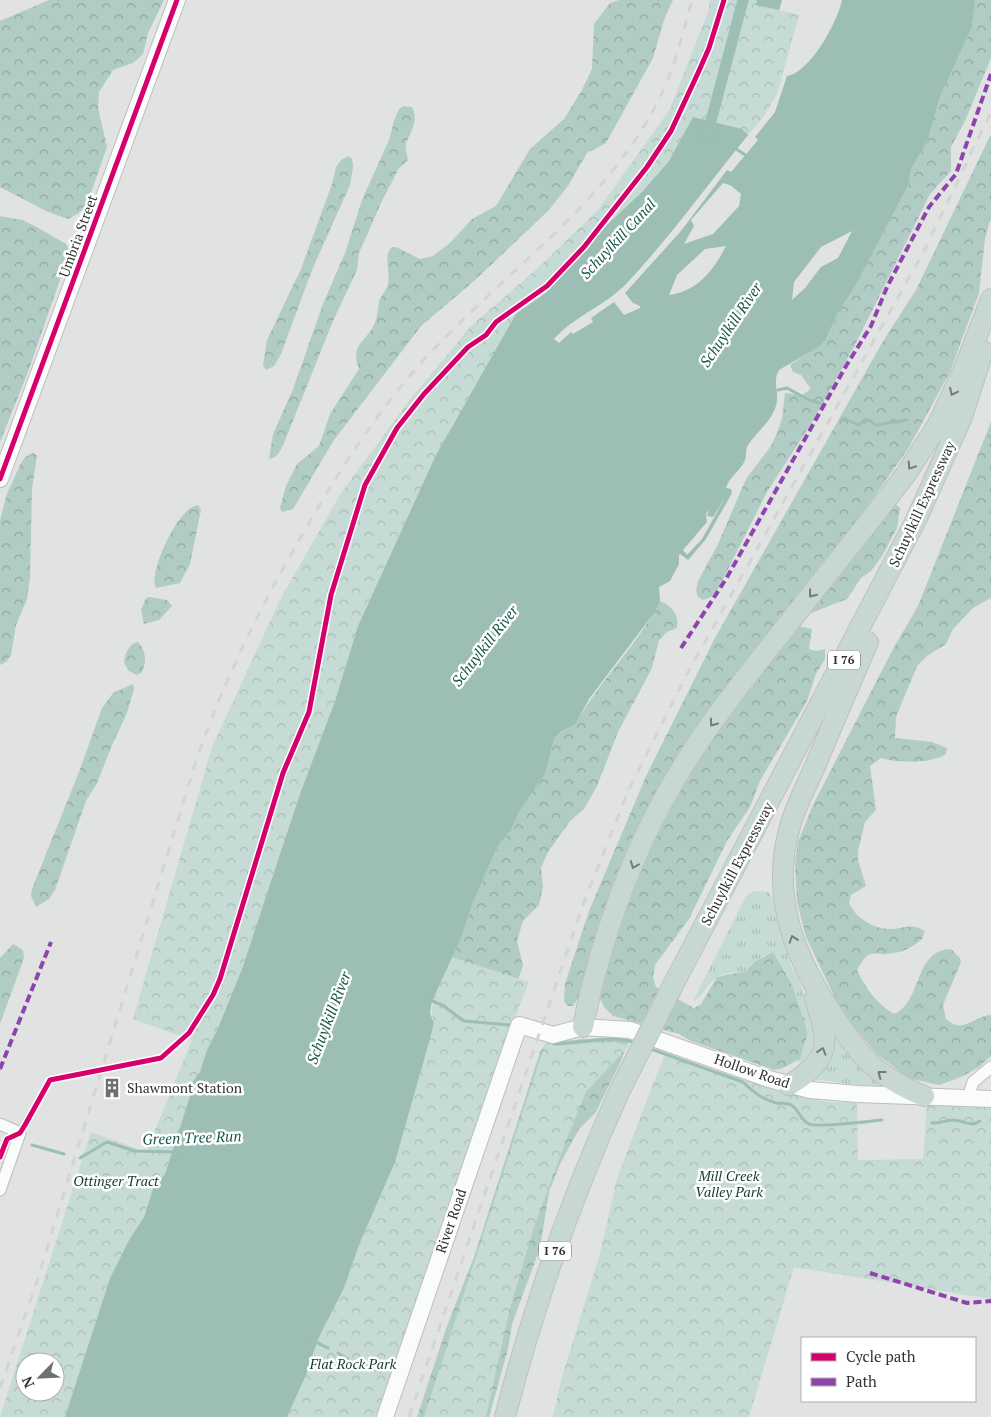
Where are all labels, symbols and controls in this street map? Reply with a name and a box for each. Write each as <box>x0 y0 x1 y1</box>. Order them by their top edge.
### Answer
street label: Umbria Street <box>54 191 102 280</box>
water label: Schuylkill Canal <box>575 193 660 283</box>
water label: Schuylkill River <box>695 277 766 370</box>
one-way arrow <box>949 387 959 396</box>
street label: Schuylkill Expressway <box>884 437 960 570</box>
one-way arrow <box>908 460 918 469</box>
one-way arrow <box>809 588 817 597</box>
water label: Schuylkill River <box>446 600 523 690</box>
road number: I 76 <box>828 650 860 670</box>
one-way arrow <box>710 717 719 727</box>
street label: Schuylkill Expressway <box>696 798 778 929</box>
one-way arrow <box>630 860 641 869</box>
one-way arrow <box>789 936 799 944</box>
water label: Schuylkill River <box>301 967 355 1067</box>
one-way arrow <box>817 1048 827 1056</box>
street label: Hollow Road <box>712 1049 793 1092</box>
one-way arrow <box>878 1071 887 1079</box>
building icon: Shawmont Station <box>101 1077 123 1099</box>
place label: Shawmont Station <box>127 1078 243 1097</box>
water label: Green Tree Run <box>142 1125 242 1149</box>
park label: Mill Creek Valley Park <box>695 1166 763 1201</box>
park label: Ottinger Tract <box>73 1171 159 1190</box>
street label: River Road <box>431 1186 470 1256</box>
road number: I 76 <box>539 1242 571 1260</box>
legend <box>801 1337 976 1402</box>
text: Cycle path <box>846 1346 916 1366</box>
north arrow <box>15 1352 65 1402</box>
park label: Flat Rock Park <box>309 1354 396 1373</box>
text: Path <box>846 1371 877 1391</box>
text: N <box>17 1373 39 1391</box>

